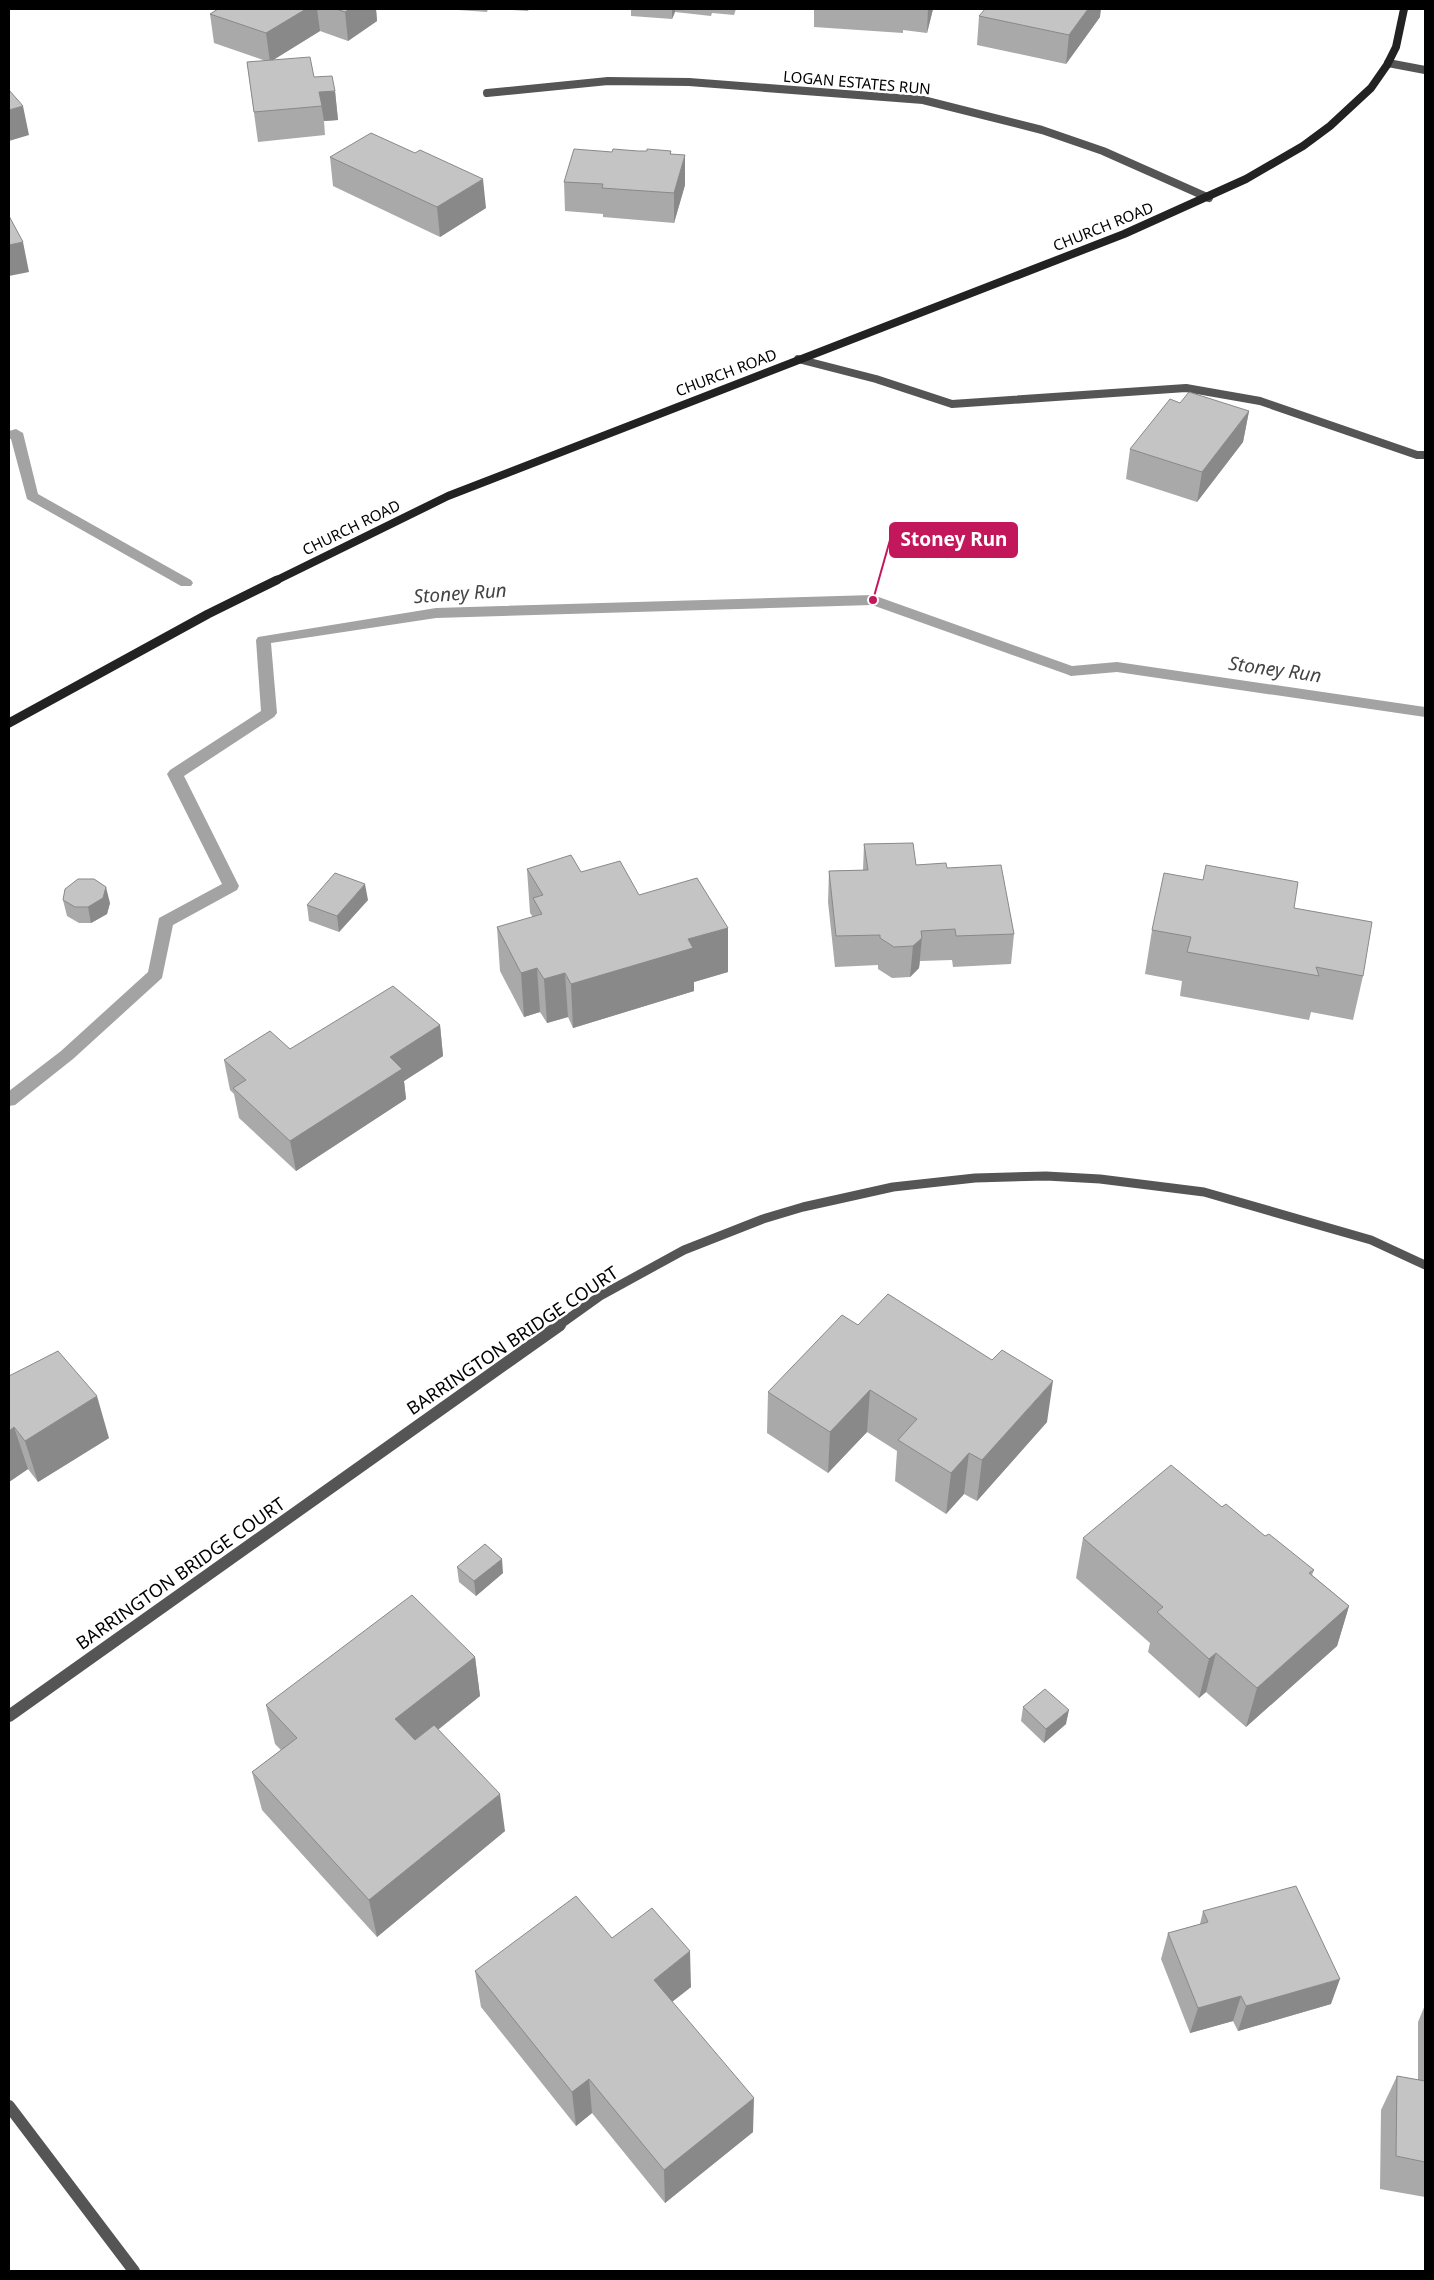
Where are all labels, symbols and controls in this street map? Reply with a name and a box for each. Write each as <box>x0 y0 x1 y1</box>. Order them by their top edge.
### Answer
street label: LOGAN ESTATES RUN <box>782 66 932 98</box>
street label: CHURCH ROAD <box>1050 197 1156 255</box>
street label: CHURCH ROAD <box>673 344 779 400</box>
street label: CHURCH ROAD <box>299 495 403 559</box>
callout: Stoney Run <box>890 523 1017 557</box>
text: Stoney Run <box>901 526 1007 552</box>
water label: Stoney Run <box>413 577 507 609</box>
water label: Stoney Run <box>1227 650 1323 688</box>
street label: BARRINGTON BRIDGE COURT <box>402 1260 622 1420</box>
street label: BARRINGTON BRIDGE COURT <box>71 1491 289 1655</box>

